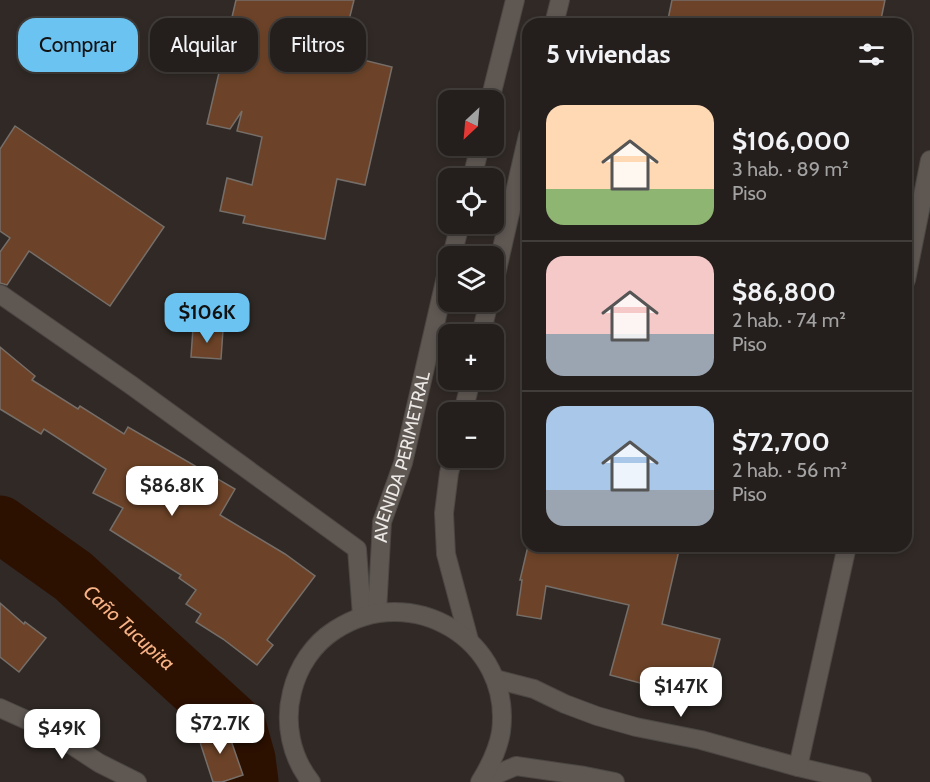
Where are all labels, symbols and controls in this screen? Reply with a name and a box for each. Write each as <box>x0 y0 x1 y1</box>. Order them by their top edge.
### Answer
chip: Comprar <box>18 18 138 72</box>
chip: Alquilar <box>150 18 258 72</box>
chip: Filtros <box>270 18 366 72</box>
text: 5 viviendas <box>546 38 671 70</box>
icon: filters <box>855 38 888 71</box>
north arrow <box>438 90 504 156</box>
map controls <box>438 90 504 468</box>
text: $106,000 <box>732 125 851 157</box>
icon: home <box>594 129 666 201</box>
text: 3 hab. · 89 m² <box>732 157 849 181</box>
button: locate <box>438 168 504 234</box>
text: Piso <box>732 181 767 205</box>
button: layers <box>438 246 504 312</box>
text: $86,800 <box>732 276 836 308</box>
icon: home <box>594 280 666 352</box>
pin: $106K <box>165 293 249 344</box>
text: $106K <box>179 300 235 324</box>
text: 2 hab. · 74 m² <box>732 308 846 332</box>
button: + <box>438 324 504 390</box>
text: Piso <box>732 332 767 356</box>
street label: AVENIDA PERIMETRAL <box>370 369 435 543</box>
button: − <box>438 402 504 468</box>
text: $72,700 <box>732 426 830 458</box>
icon: home <box>594 430 666 502</box>
text: 2 hab. · 56 m² <box>732 458 847 482</box>
pin: $86.8K <box>123 466 221 517</box>
text: $86.8K <box>140 473 204 497</box>
text: Piso <box>732 482 767 506</box>
water label: Caño Tucupita <box>79 580 180 675</box>
pin: $147K <box>639 667 723 718</box>
text: $147K <box>654 674 708 698</box>
pin: $72.7K <box>171 704 269 755</box>
pin: $49K <box>26 709 98 760</box>
text: $72.7K <box>190 711 250 735</box>
text: $49K <box>38 716 86 740</box>

